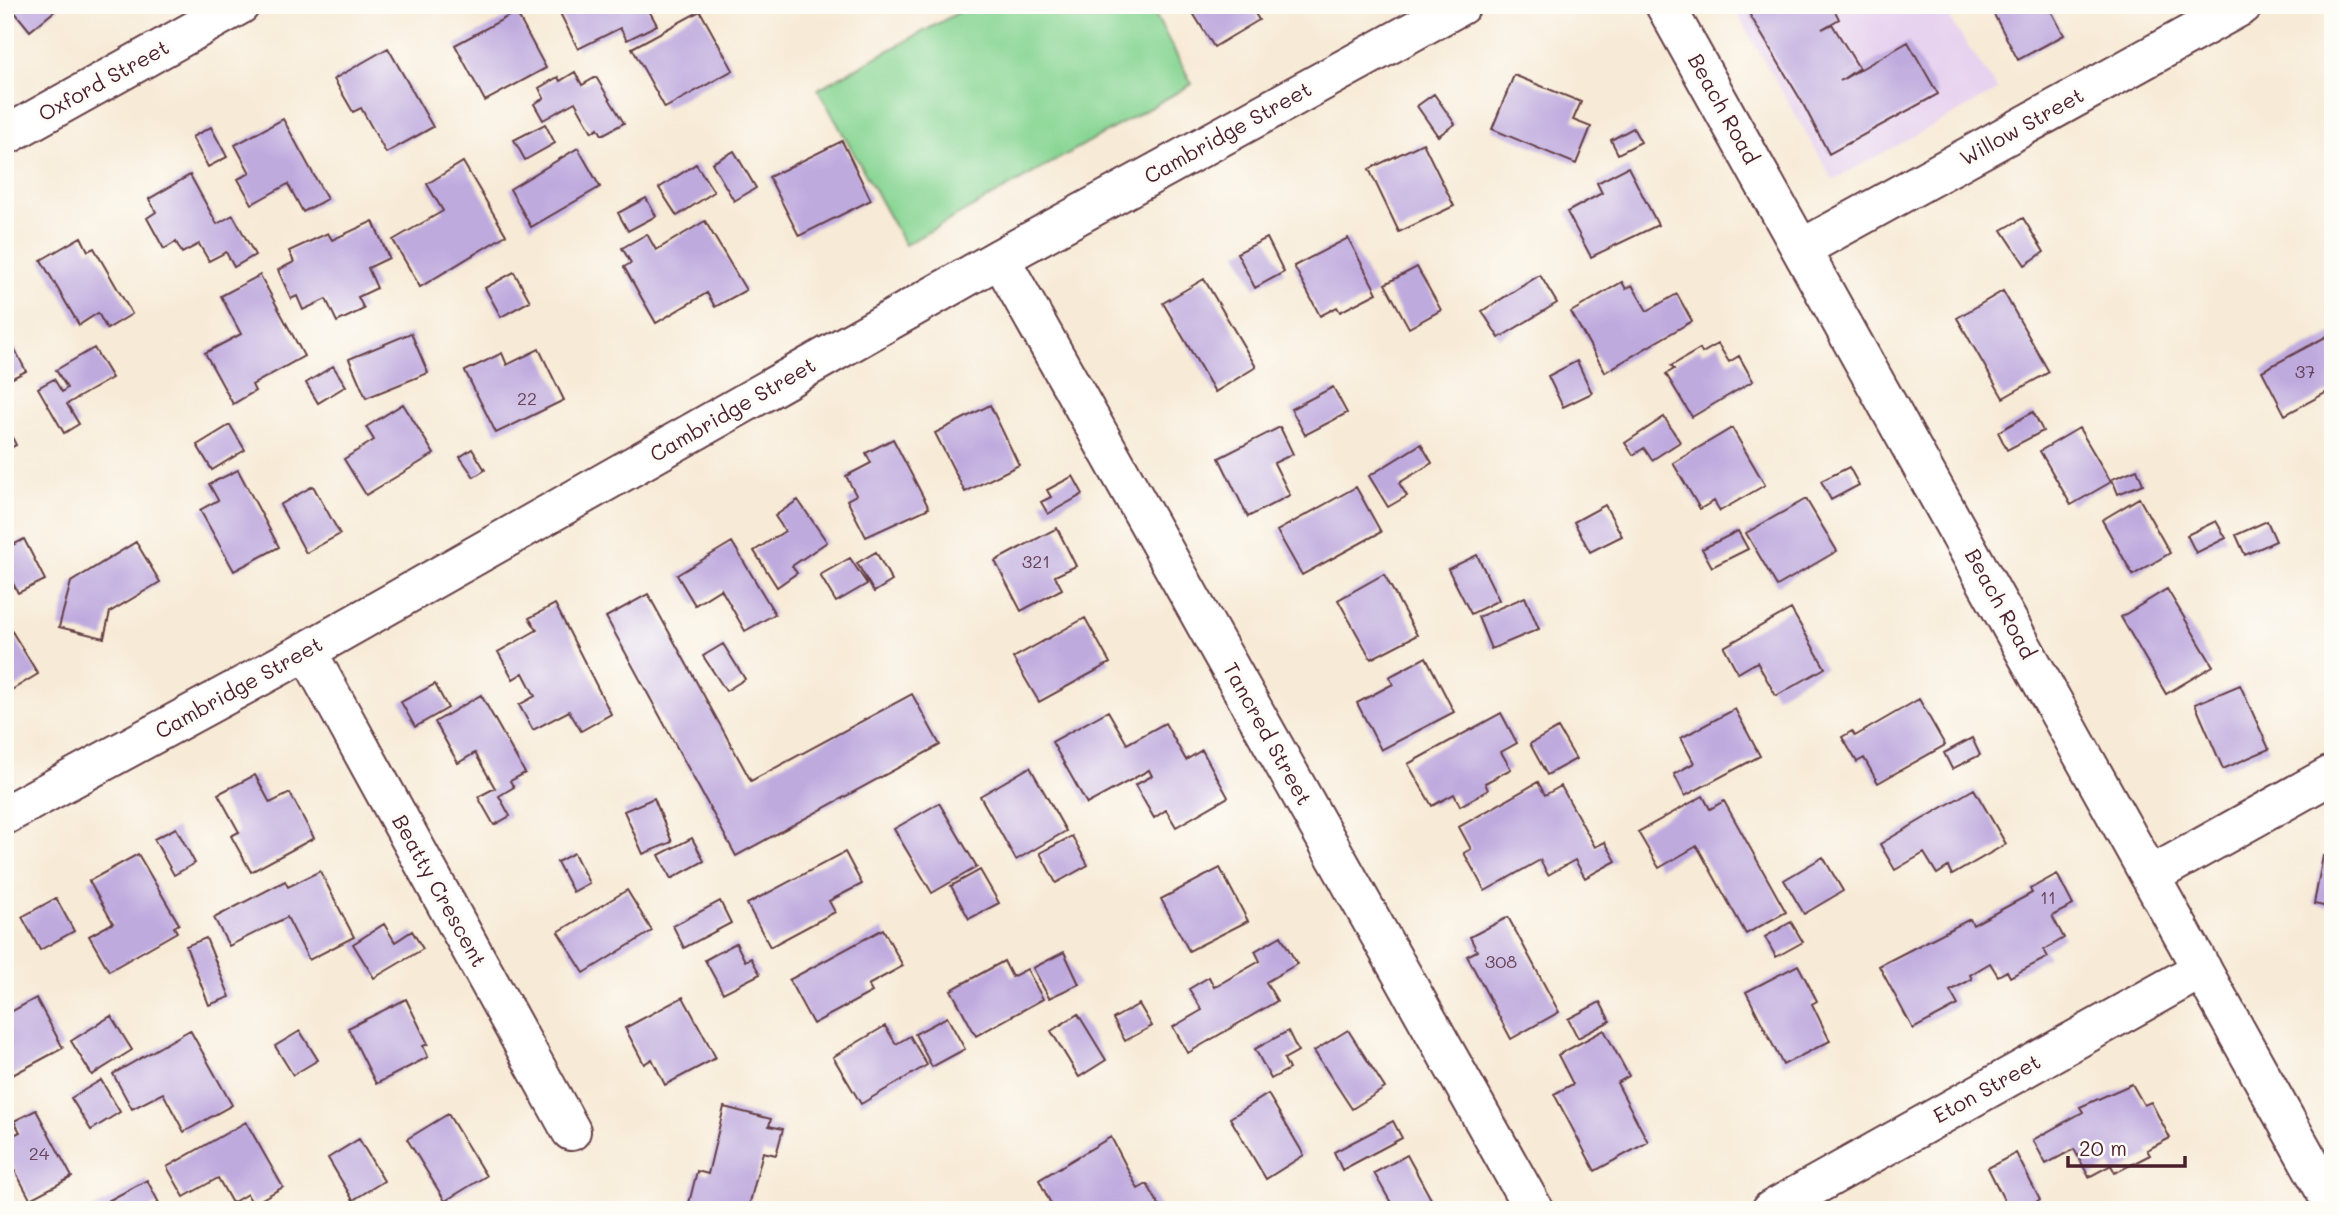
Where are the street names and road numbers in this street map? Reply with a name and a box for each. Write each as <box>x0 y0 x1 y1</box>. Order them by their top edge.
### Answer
street label: Oxford Street <box>33 33 173 127</box>
street label: Beach Road <box>1683 48 1766 168</box>
street label: Cambridge Street <box>1139 74 1316 189</box>
street label: Willow Street <box>1955 80 2088 171</box>
street label: Cambridge Street <box>644 350 820 467</box>
street label: Beach Road <box>1960 543 2043 663</box>
street label: Cambridge Street <box>150 629 327 744</box>
street label: Tancred Street <box>1218 657 1319 809</box>
street label: Beatty Crescent <box>387 809 493 971</box>
street label: Eton Street <box>1928 1047 2045 1128</box>

